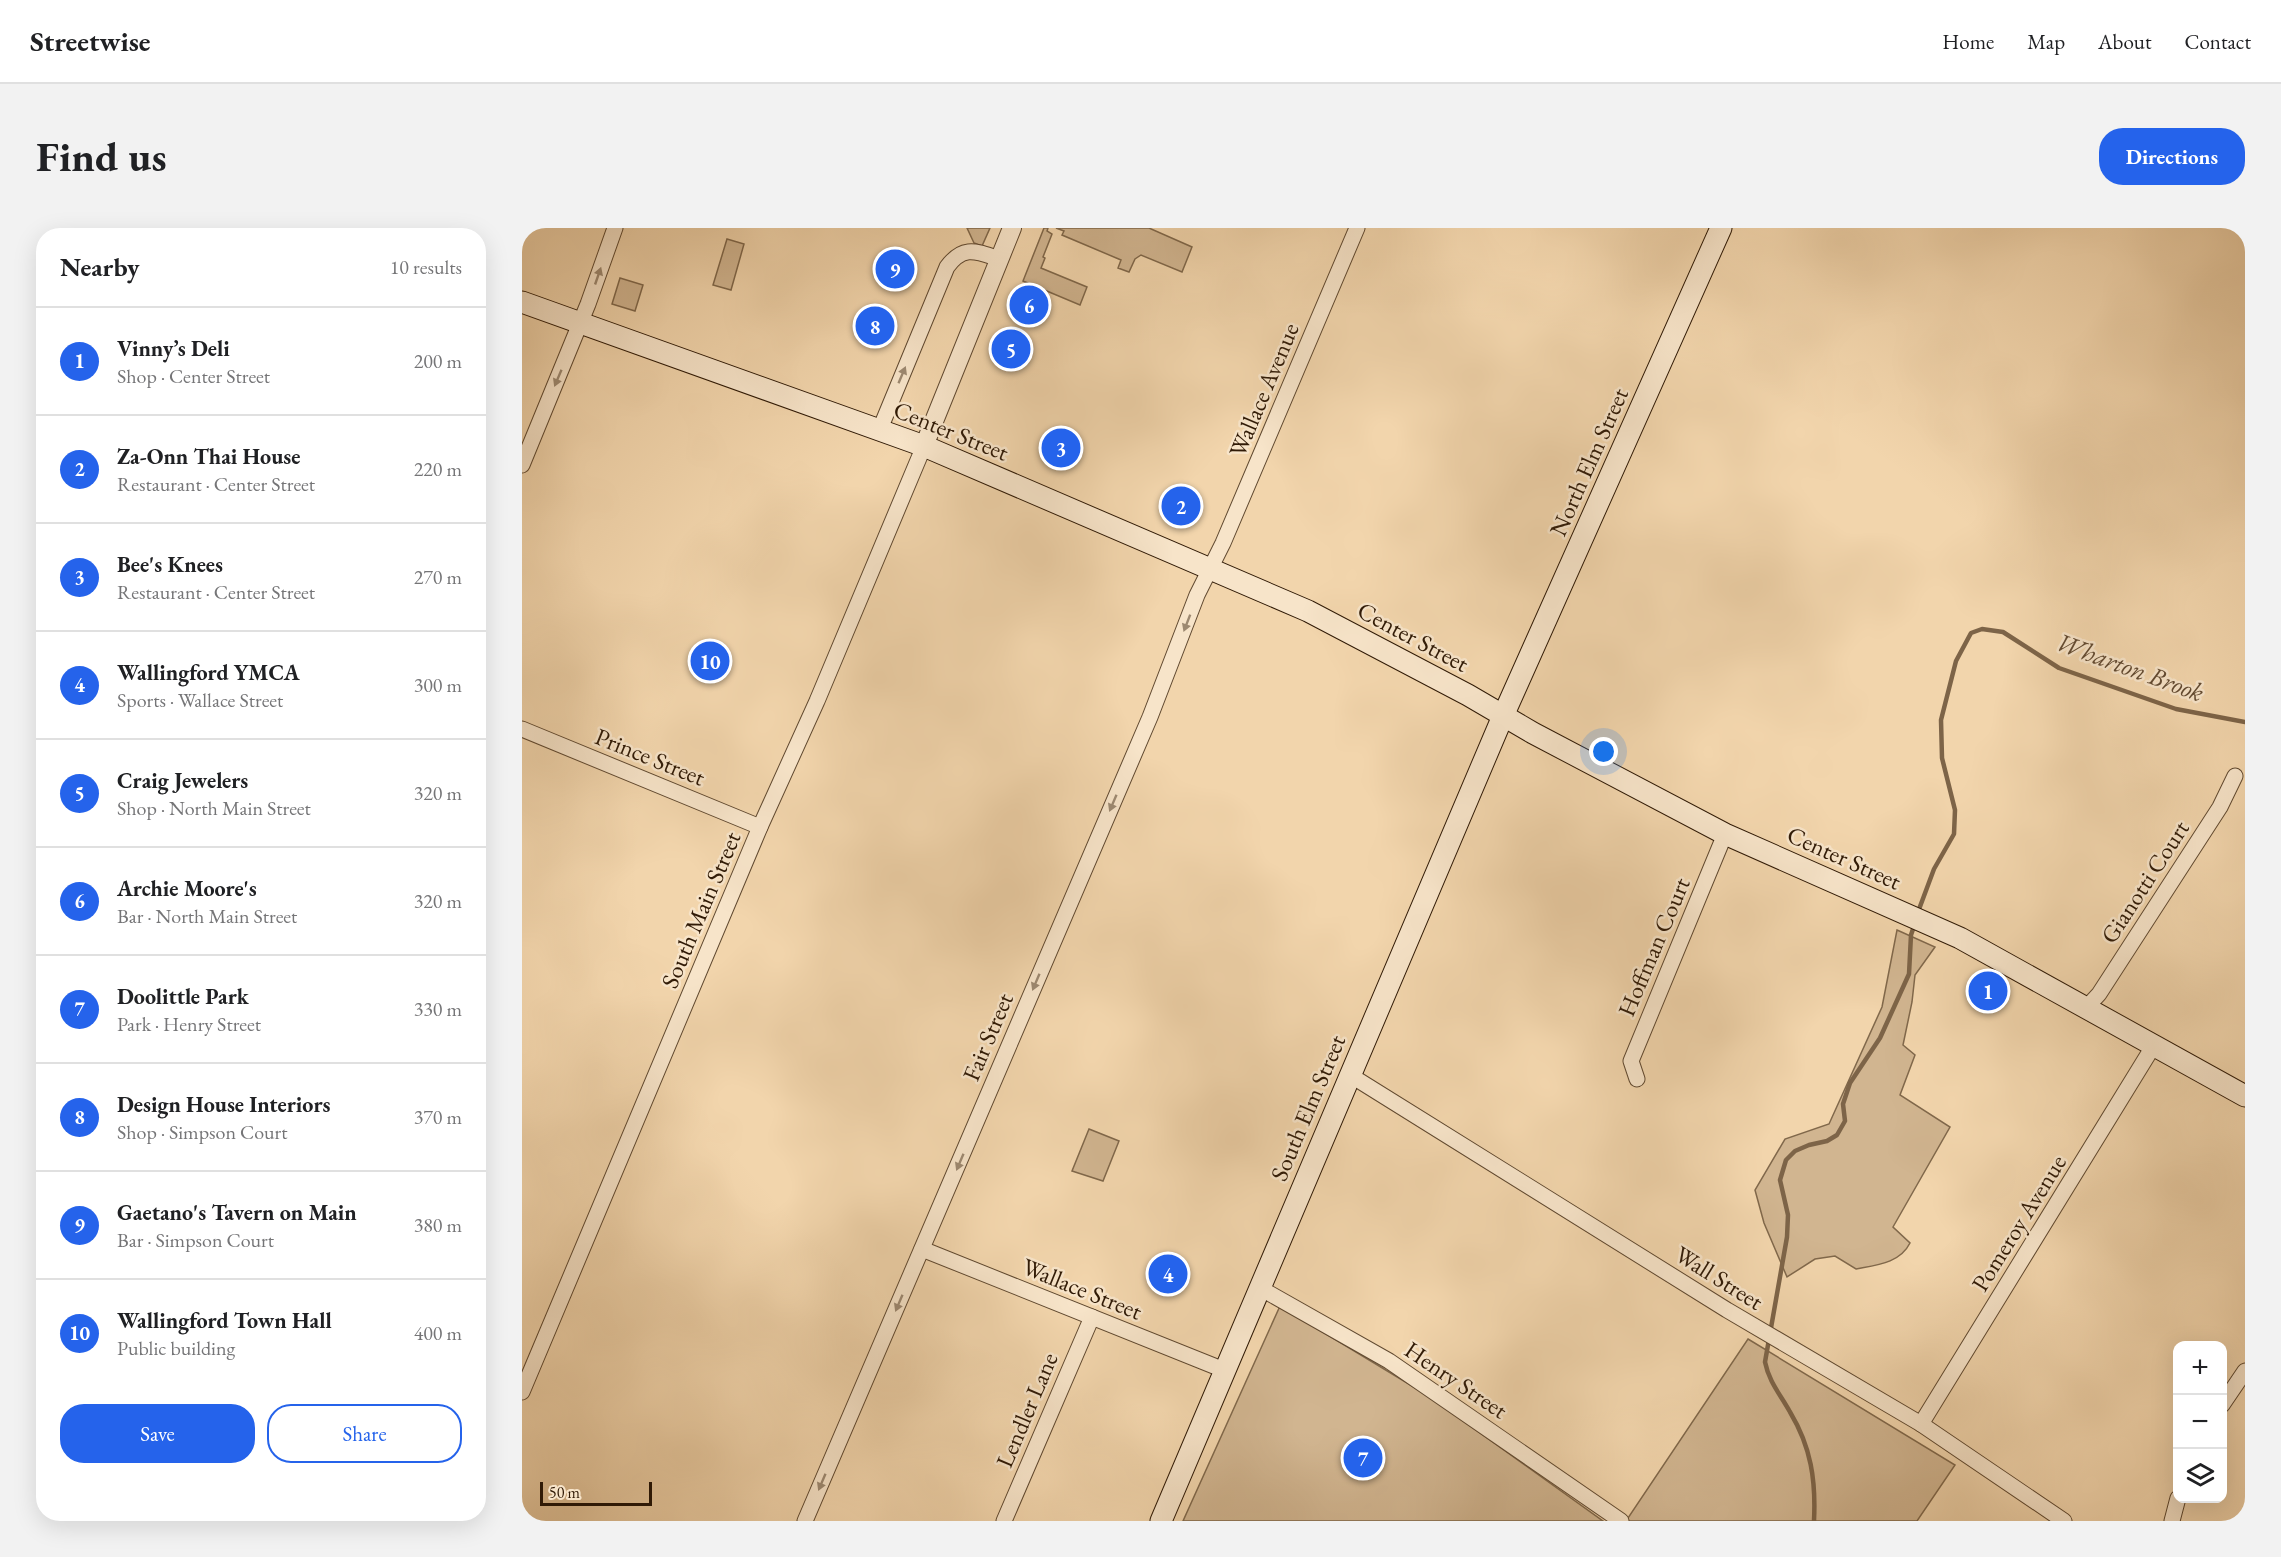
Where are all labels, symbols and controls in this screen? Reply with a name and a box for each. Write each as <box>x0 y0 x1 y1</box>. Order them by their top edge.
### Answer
text: Streetwise <box>30 23 150 59</box>
text: Home <box>1942 28 1994 55</box>
text: Map <box>2027 28 2065 55</box>
text: About <box>2098 28 2151 55</box>
text: Contact <box>2184 28 2251 55</box>
button: Directions <box>2099 128 2245 185</box>
text: Find us <box>36 129 167 184</box>
pin: 9 <box>876 246 914 291</box>
text: Nearby <box>60 250 140 284</box>
text: 10 results <box>390 254 462 280</box>
one-way arrow <box>593 267 603 285</box>
pin: 6 <box>1010 282 1048 328</box>
pin: 8 <box>856 304 894 348</box>
street label: Wallace Avenue <box>1221 318 1306 461</box>
pin: 5 <box>992 326 1030 372</box>
text: Vinny’s Deli <box>117 334 230 363</box>
text: 1 <box>74 348 85 374</box>
text: 200 m <box>414 348 462 374</box>
text: Shop · Center Street <box>117 363 270 389</box>
one-way arrow <box>897 366 907 384</box>
one-way arrow <box>553 369 562 387</box>
street label: North Elm Street <box>1542 382 1635 541</box>
street label: Center Street <box>889 393 1014 468</box>
pin: 3 <box>1042 426 1080 470</box>
text: Za-Onn Thai House <box>117 442 300 471</box>
text: 2 <box>74 456 85 482</box>
text: 220 m <box>414 456 462 482</box>
text: Restaurant · Center Street <box>117 471 315 497</box>
pin: 2 <box>1162 484 1200 528</box>
text: Bee's Knees <box>117 550 223 579</box>
text: 3 <box>74 564 85 590</box>
text: 270 m <box>414 564 462 590</box>
text: Restaurant · Center Street <box>117 579 315 605</box>
street label: Center Street <box>1352 594 1475 679</box>
one-way arrow <box>1181 614 1191 632</box>
water label: Wharton Brook <box>2051 625 2209 709</box>
pin: 10 <box>690 638 729 684</box>
text: Wallingford YMCA <box>117 658 300 687</box>
text: 4 <box>74 672 85 698</box>
text: 300 m <box>414 672 462 698</box>
text: Sports · Wallace Street <box>117 687 283 713</box>
street label: Prince Street <box>591 720 710 793</box>
your location <box>1589 737 1618 766</box>
text: Craig Jewelers <box>117 766 248 795</box>
text: 5 <box>74 780 85 806</box>
text: 320 m <box>414 780 462 806</box>
one-way arrow <box>1108 794 1117 812</box>
text: Shop · North Main Street <box>117 795 311 821</box>
street label: Gianotti Court <box>2093 814 2196 949</box>
street label: Center Street <box>1782 819 1906 897</box>
street label: South Main Street <box>654 826 748 993</box>
street label: Hoffman Court <box>1610 872 1697 1021</box>
text: Archie Moore's <box>117 874 257 903</box>
text: 6 <box>74 888 85 914</box>
text: 320 m <box>414 888 462 914</box>
text: Bar · North Main Street <box>117 903 297 929</box>
pin: 1 <box>1968 968 2008 1014</box>
one-way arrow <box>1031 974 1041 992</box>
text: Doolittle Park <box>117 982 249 1011</box>
street label: Fair Street <box>955 988 1020 1085</box>
text: 7 <box>74 996 85 1022</box>
text: 330 m <box>414 996 462 1022</box>
text: Park · Henry Street <box>117 1011 261 1037</box>
street label: South Elm Street <box>1263 1030 1352 1186</box>
text: Design House Interiors <box>117 1090 330 1119</box>
text: 8 <box>74 1104 85 1130</box>
text: 370 m <box>414 1104 462 1130</box>
text: Shop · Simpson Court <box>117 1119 288 1145</box>
street label: Pomeroy Avenue <box>1964 1149 2073 1297</box>
one-way arrow <box>955 1153 964 1170</box>
text: Gaetano's Tavern on Main <box>117 1198 357 1227</box>
text: 9 <box>74 1212 85 1238</box>
text: 380 m <box>414 1212 462 1238</box>
text: Bar · Simpson Court <box>117 1227 274 1253</box>
street label: Wall Street <box>1669 1238 1770 1317</box>
street label: Wallace Street <box>1018 1250 1147 1327</box>
pin: 4 <box>1148 1252 1188 1296</box>
one-way arrow <box>894 1294 904 1312</box>
text: Wallingford Town Hall <box>117 1306 332 1335</box>
text: 10 <box>69 1320 90 1346</box>
text: 400 m <box>414 1320 462 1346</box>
street label: Henry Street <box>1399 1334 1514 1426</box>
text: Public building <box>117 1335 235 1361</box>
map controls <box>2173 1341 2227 1503</box>
button: + <box>2173 1341 2227 1395</box>
street label: Lendler Lane <box>988 1348 1065 1472</box>
button: − <box>2173 1395 2227 1449</box>
button: Save <box>60 1404 255 1463</box>
button: Share <box>267 1404 462 1463</box>
pin: 7 <box>1344 1436 1382 1480</box>
button: layers <box>2173 1449 2227 1503</box>
one-way arrow <box>817 1473 827 1491</box>
scale bar <box>540 1479 652 1506</box>
text: 50 m <box>549 1482 580 1503</box>

